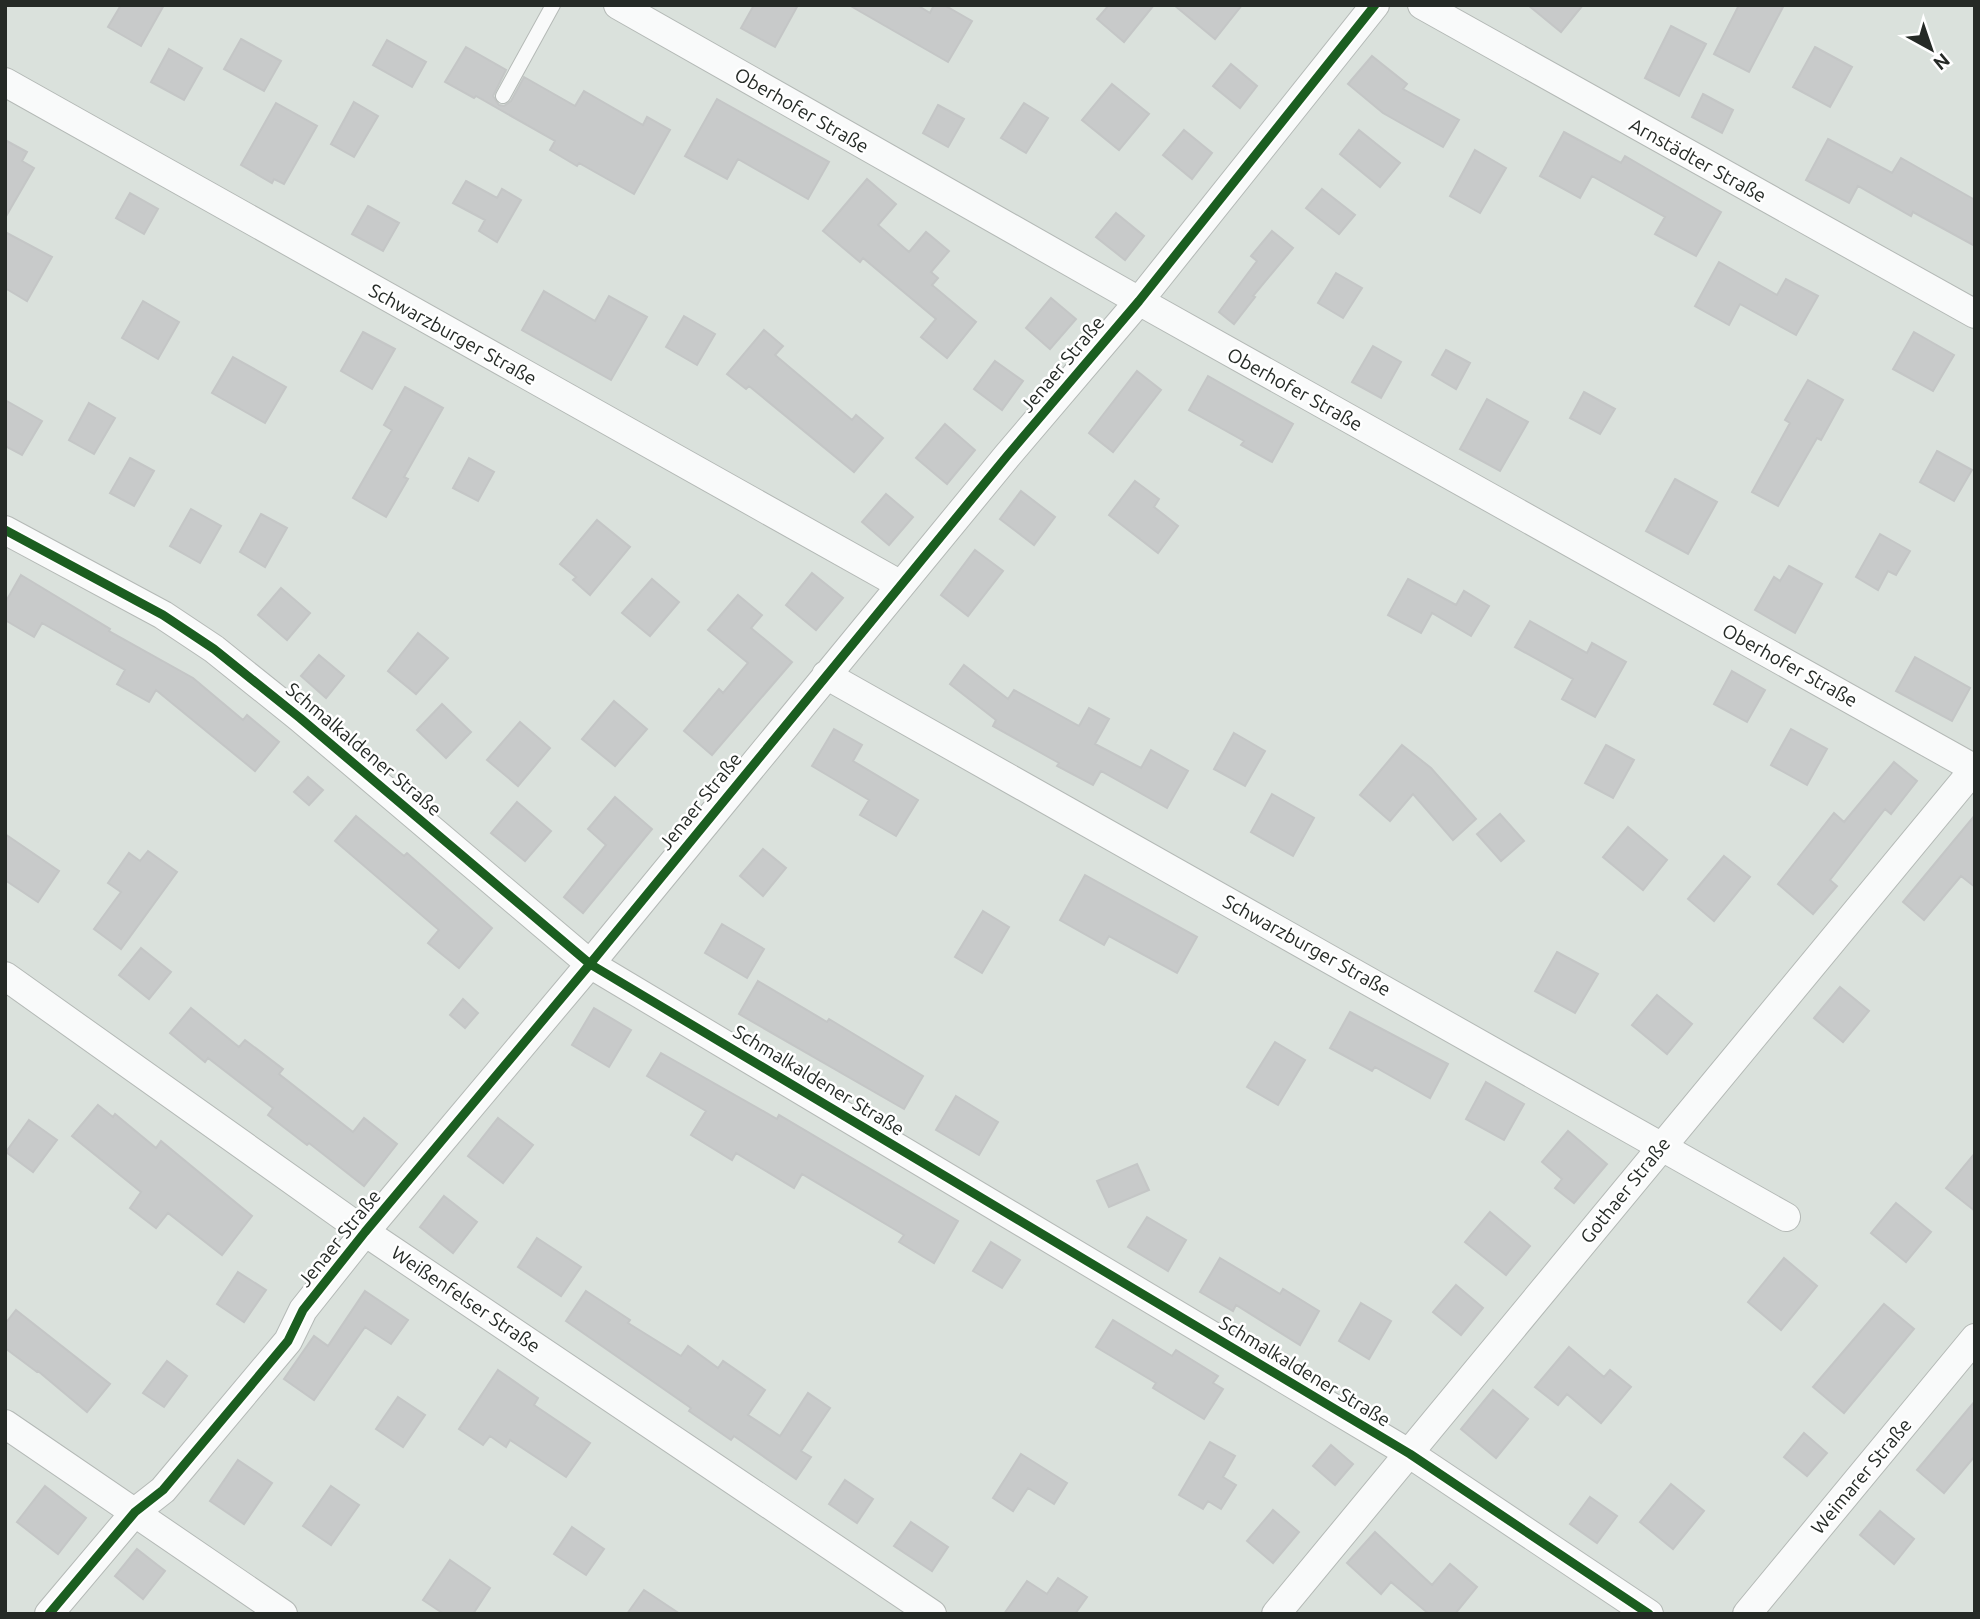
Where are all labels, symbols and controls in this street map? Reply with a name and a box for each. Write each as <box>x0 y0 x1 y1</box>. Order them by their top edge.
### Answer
north arrow <box>1896 14 1966 84</box>
text: N <box>1929 49 1954 75</box>
street label: Oberhofer Straße <box>731 63 873 157</box>
street label: Arnstädter Straße <box>1626 113 1770 207</box>
street label: Schwarzburger Straße <box>365 279 541 389</box>
street label: Jenaer Straße <box>1015 311 1109 417</box>
street label: Oberhofer Straße <box>1224 343 1366 435</box>
street label: Oberhofer Straße <box>1719 619 1861 711</box>
street label: Schmalkaldener Straße <box>282 678 446 820</box>
street label: Jenaer Straße <box>654 748 746 854</box>
street label: Schwarzburger Straße <box>1219 890 1395 1000</box>
street label: Schmalkaldener Straße <box>729 1020 909 1140</box>
street label: Gothaer Straße <box>1575 1133 1675 1247</box>
street label: Jenaer Straße <box>293 1185 385 1291</box>
street label: Weißenfelser Straße <box>388 1241 544 1357</box>
street label: Schmalkaldener Straße <box>1215 1311 1395 1431</box>
street label: Weimarer Straße <box>1806 1414 1916 1538</box>

